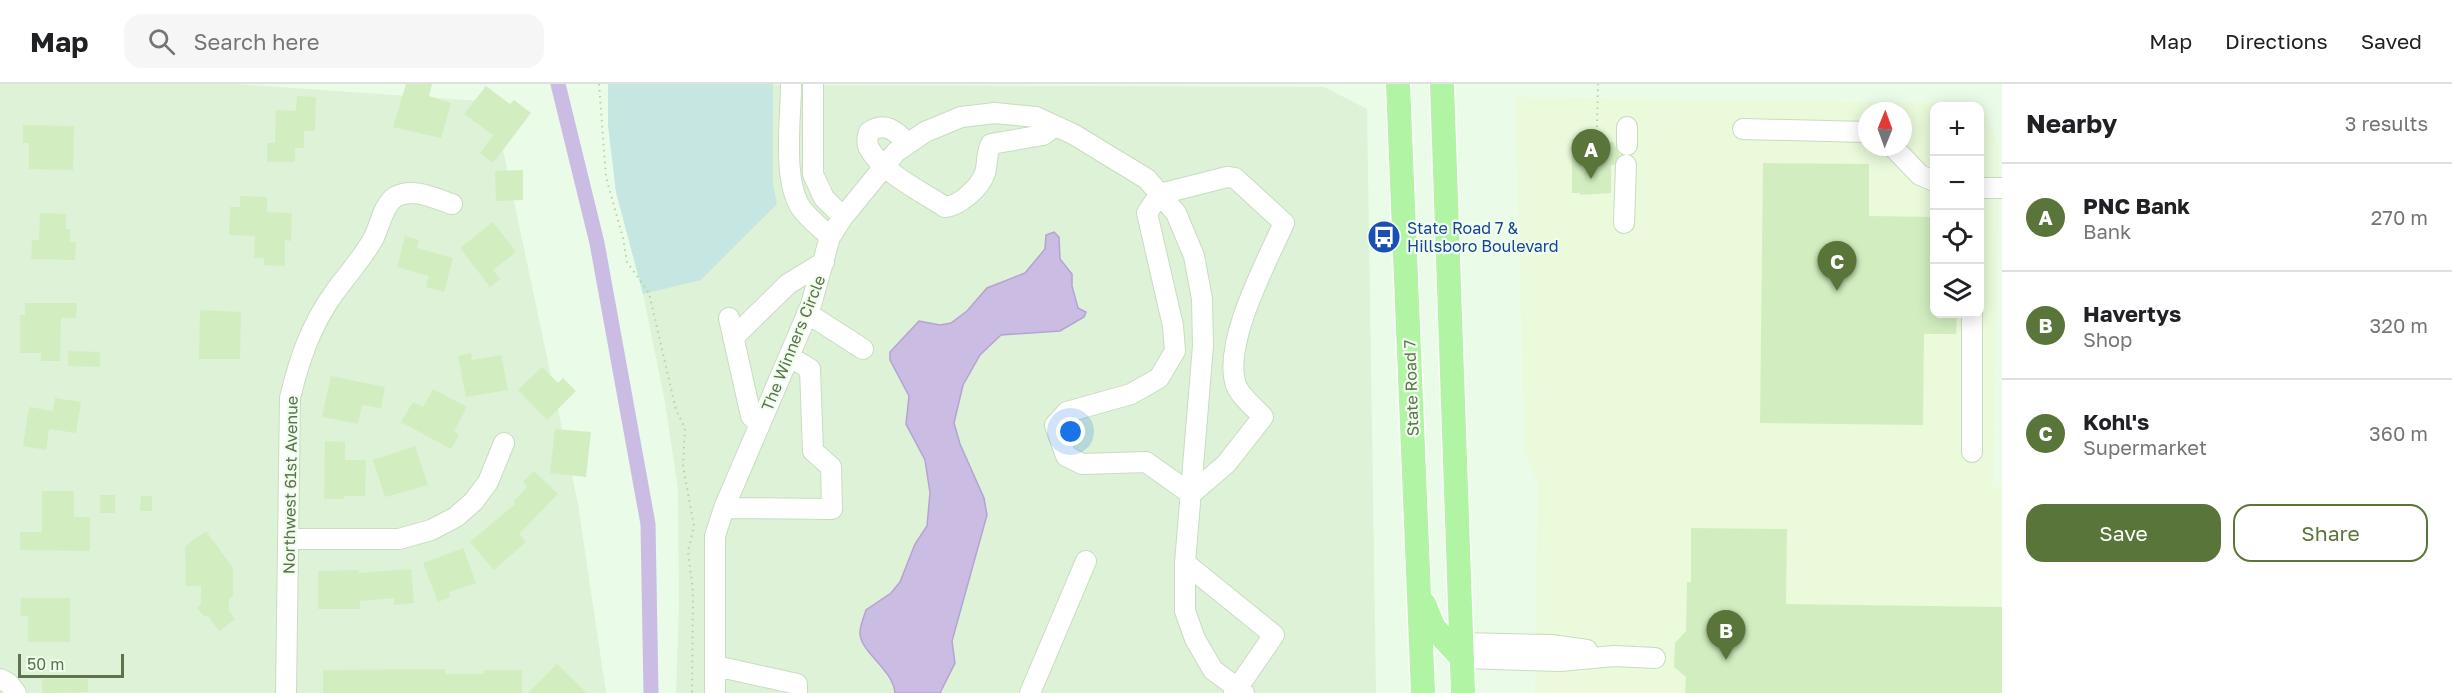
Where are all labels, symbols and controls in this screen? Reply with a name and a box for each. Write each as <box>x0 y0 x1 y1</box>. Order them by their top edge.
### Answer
search box <box>124 14 544 68</box>
text: Map <box>30 25 88 58</box>
icon: search <box>145 25 178 58</box>
text: Search here <box>193 28 319 55</box>
text: Map <box>2149 28 2192 54</box>
text: Directions <box>2225 28 2328 54</box>
text: Saved <box>2361 28 2422 54</box>
north arrow <box>1858 102 1912 156</box>
map controls <box>1930 102 1984 318</box>
button: + <box>1930 102 1984 156</box>
text: Nearby <box>2026 108 2117 139</box>
text: 3 results <box>2345 111 2428 135</box>
pin: A <box>1572 130 1610 179</box>
button: − <box>1930 156 1984 210</box>
text: PNC Bank <box>2083 192 2190 219</box>
text: A <box>2038 205 2053 229</box>
text: 270 m <box>2371 205 2428 229</box>
button: locate <box>1930 210 1984 264</box>
place label: State Road 7 & Hillsboro Boulevard <box>1407 218 1559 256</box>
bus stop icon: State Road 7 & Hillsboro Boulevard <box>1366 219 1402 255</box>
text: Bank <box>2083 219 2131 243</box>
pin: C <box>1818 242 1856 291</box>
button: layers <box>1930 264 1984 318</box>
street label: The Winners Circle <box>757 272 829 414</box>
text: Havertys <box>2083 300 2181 327</box>
text: B <box>2038 313 2053 337</box>
text: 320 m <box>2370 313 2428 337</box>
text: Shop <box>2083 327 2132 351</box>
street label: State Road 7 <box>1399 339 1423 437</box>
street label: Northwest 61st Avenue <box>278 396 302 574</box>
text: Kohl's <box>2083 408 2149 435</box>
your location <box>1056 417 1085 446</box>
text: C <box>2038 421 2053 445</box>
text: 360 m <box>2369 421 2428 445</box>
text: Supermarket <box>2083 435 2207 459</box>
button: Save <box>2026 504 2221 562</box>
button: Share <box>2233 504 2428 562</box>
pin: B <box>1706 610 1746 660</box>
scale bar <box>18 651 124 678</box>
text: 50 m <box>27 654 64 674</box>

